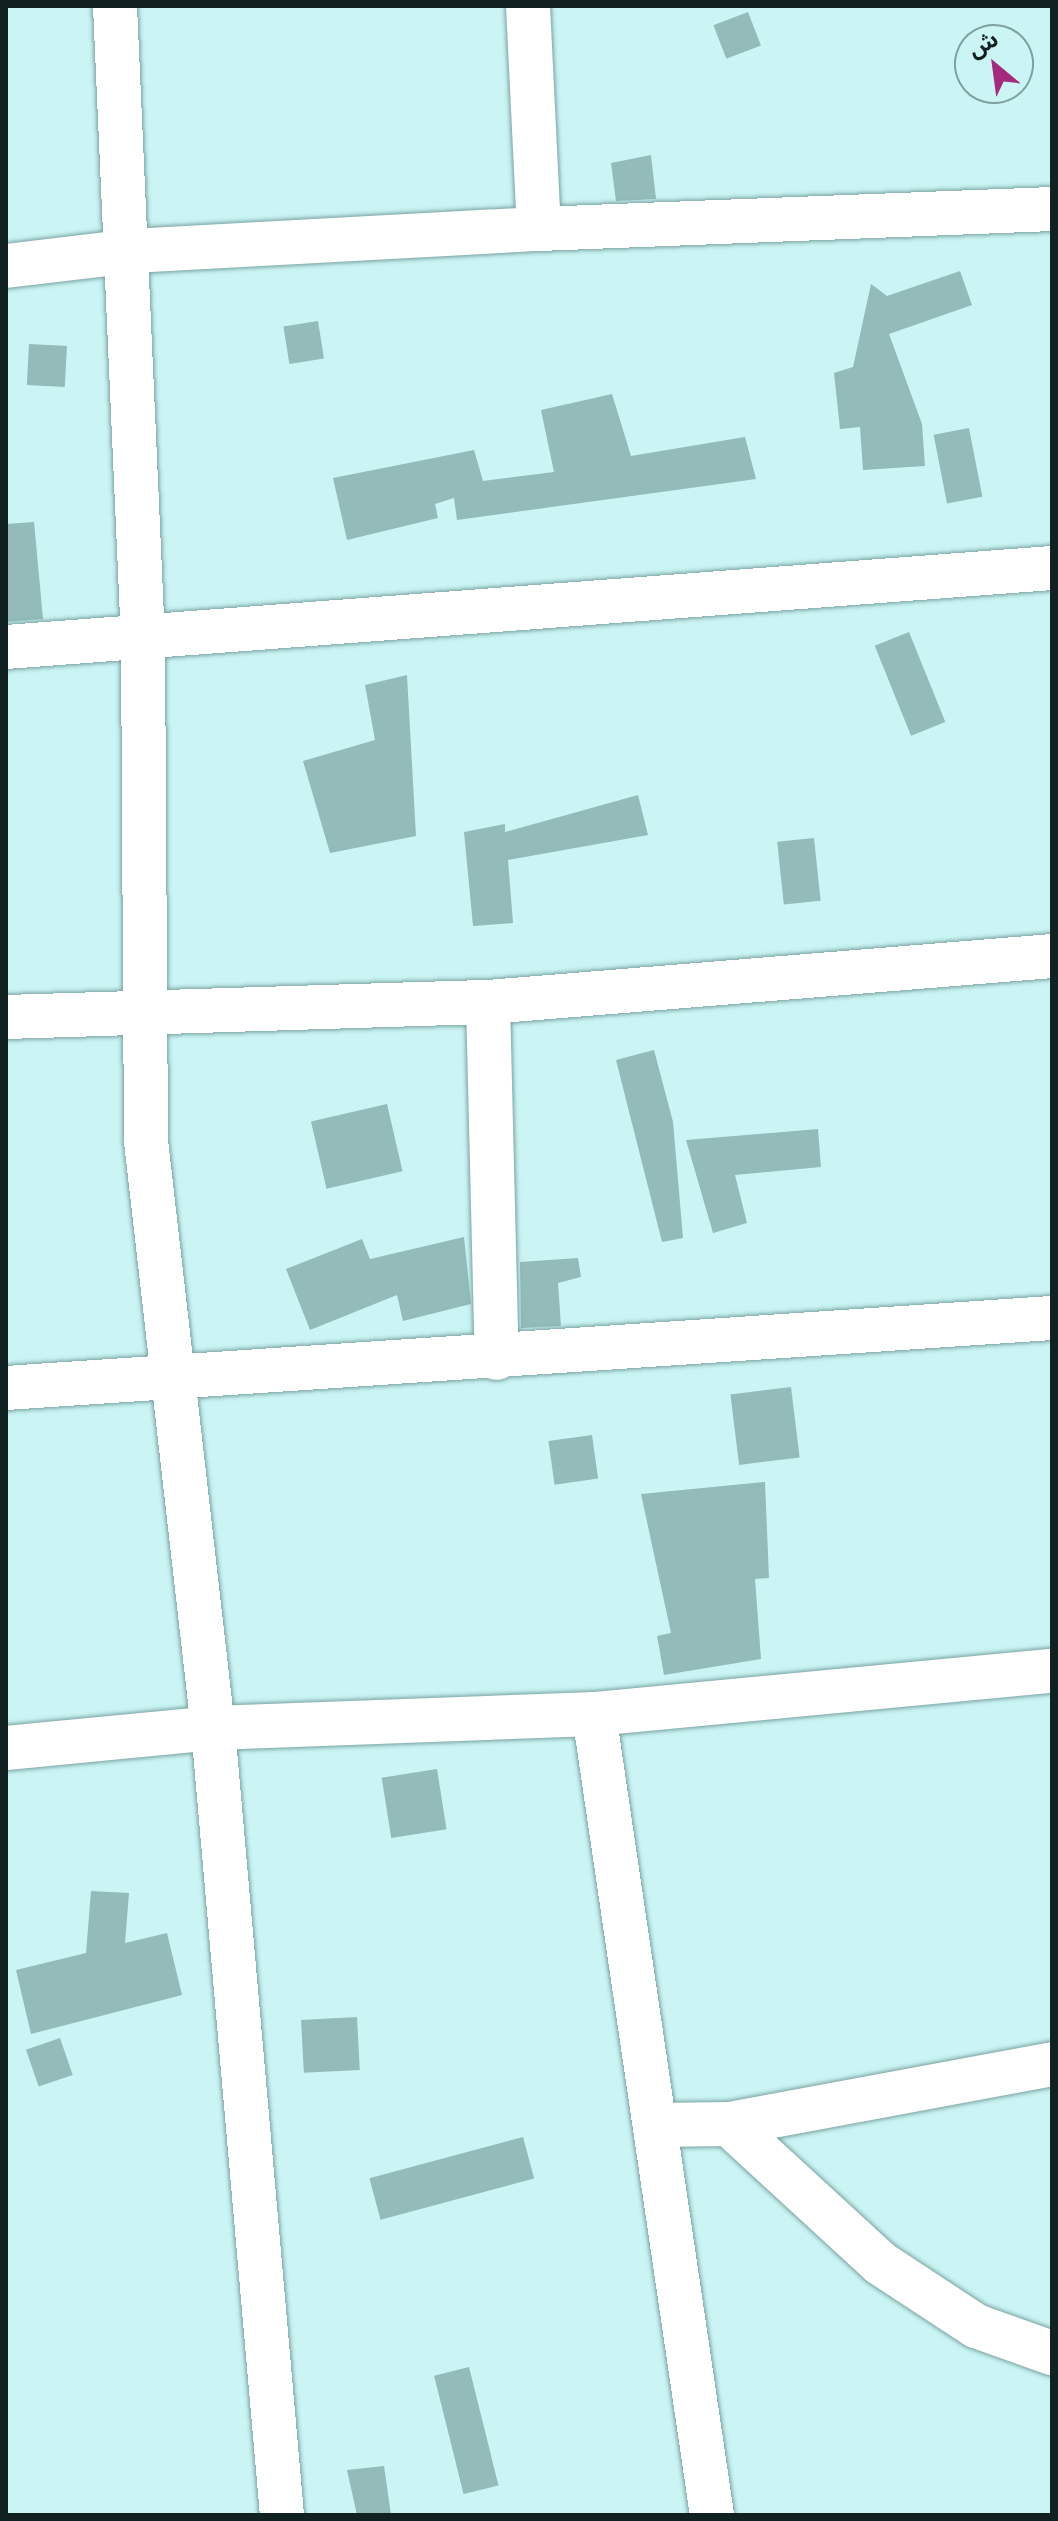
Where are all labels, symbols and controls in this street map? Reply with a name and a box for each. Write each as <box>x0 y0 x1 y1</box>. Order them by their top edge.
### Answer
north arrow <box>954 24 1034 104</box>
text: ش <box>965 28 1002 62</box>

